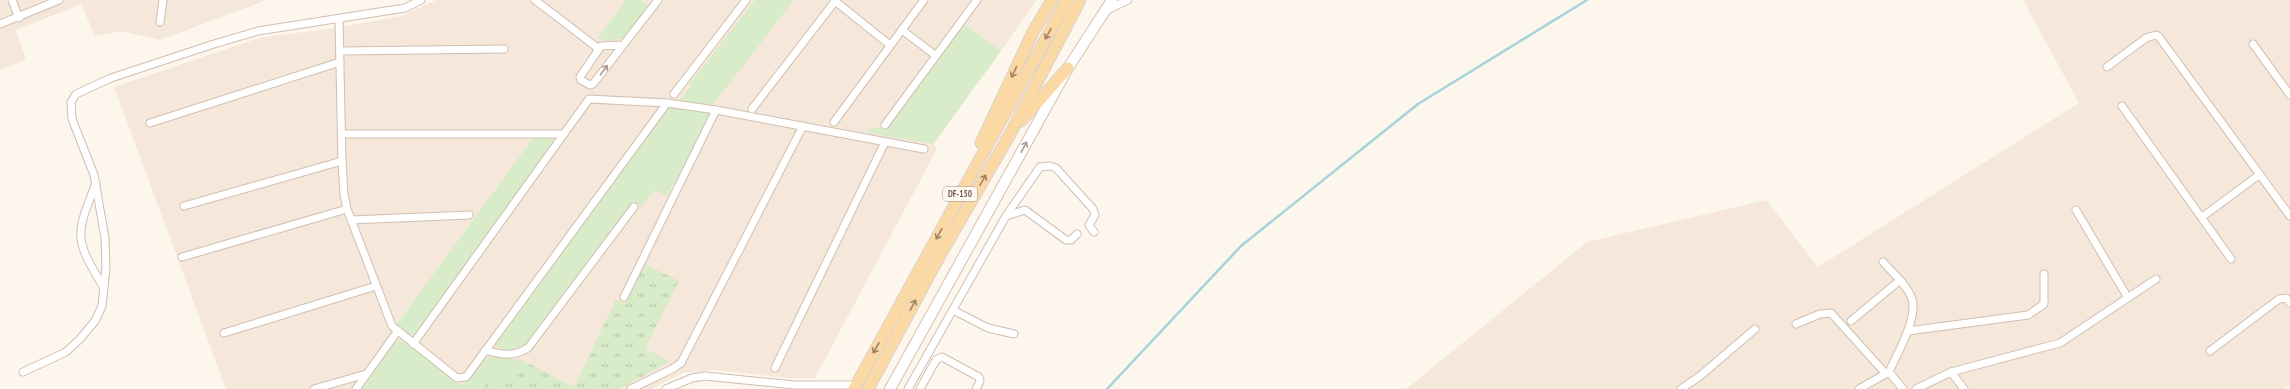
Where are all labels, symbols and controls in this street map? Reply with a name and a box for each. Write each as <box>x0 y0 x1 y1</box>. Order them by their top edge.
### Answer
one-way arrow <box>1044 28 1052 40</box>
one-way arrow <box>600 65 608 76</box>
one-way arrow <box>1010 65 1017 77</box>
one-way arrow <box>1021 141 1029 153</box>
one-way arrow <box>980 174 988 186</box>
road number: DF-150 <box>943 187 977 201</box>
one-way arrow <box>934 228 942 240</box>
one-way arrow <box>909 300 917 312</box>
one-way arrow <box>872 342 880 354</box>

